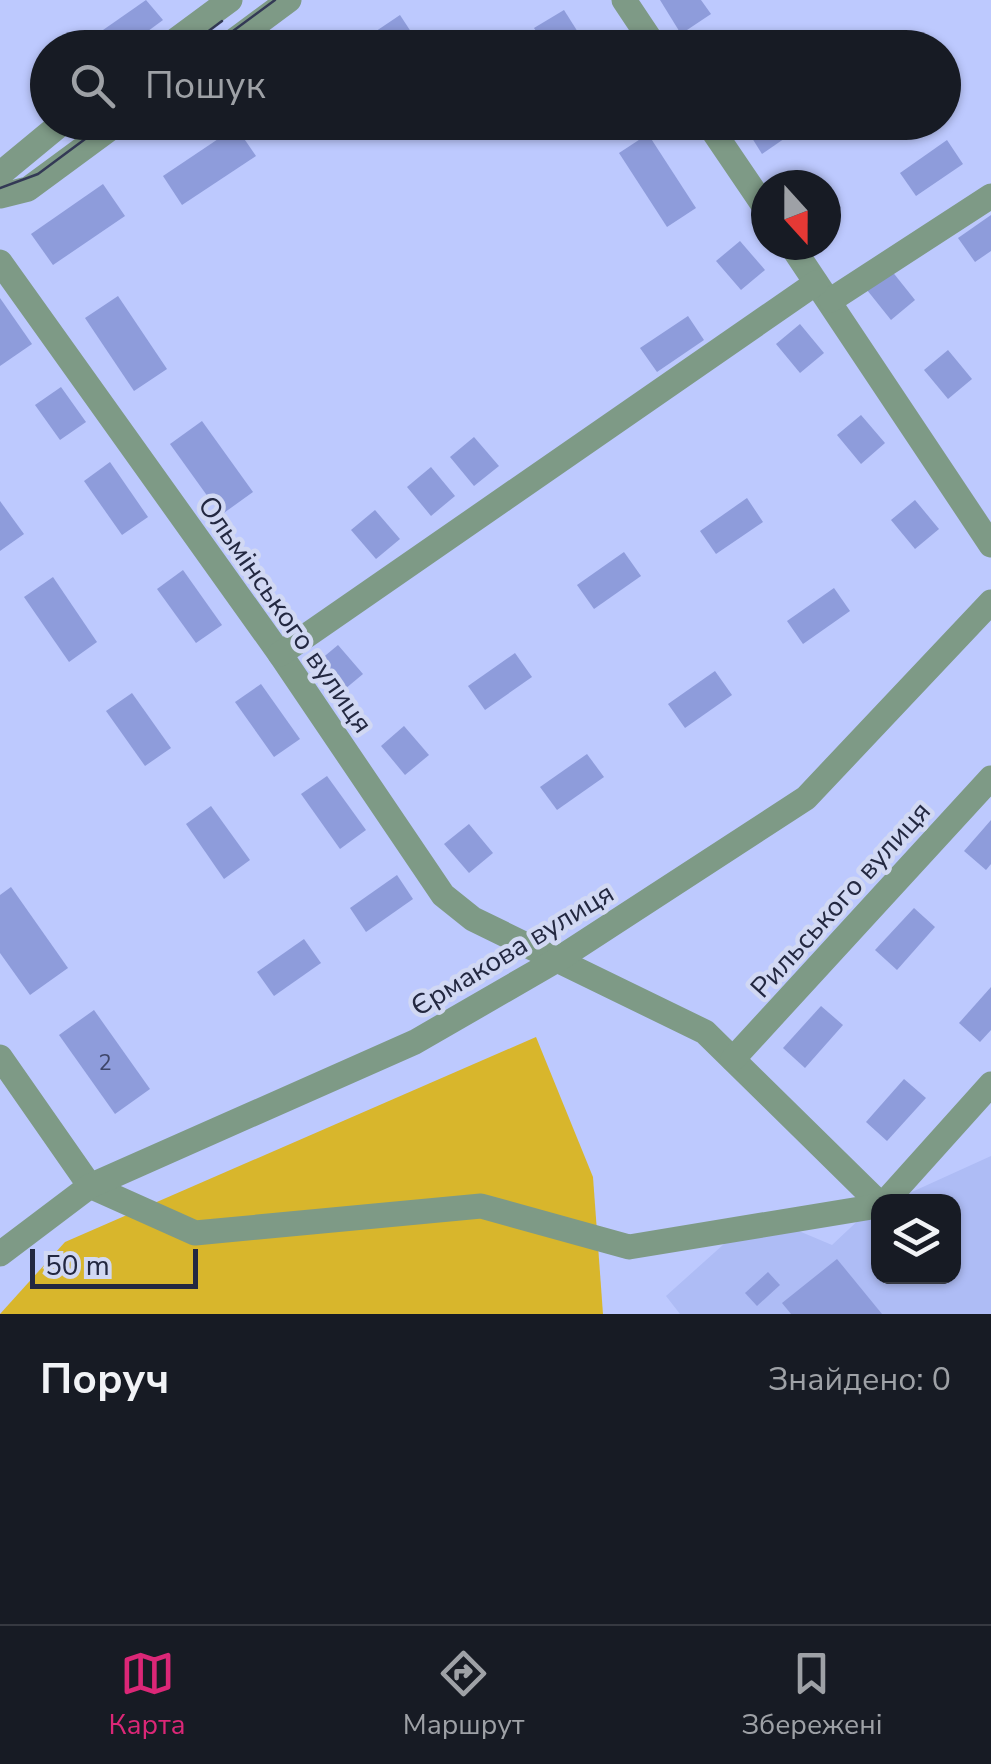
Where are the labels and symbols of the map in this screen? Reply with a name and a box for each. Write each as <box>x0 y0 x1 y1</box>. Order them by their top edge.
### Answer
north arrow <box>751 170 841 260</box>
street label: Ольмінського вулиця <box>189 488 381 741</box>
street label: Рильського вулиця <box>742 793 939 1006</box>
street label: Єрмакова вулиця <box>404 874 621 1026</box>
house number: 2 <box>98 1048 112 1078</box>
scale bar <box>30 1244 198 1288</box>

